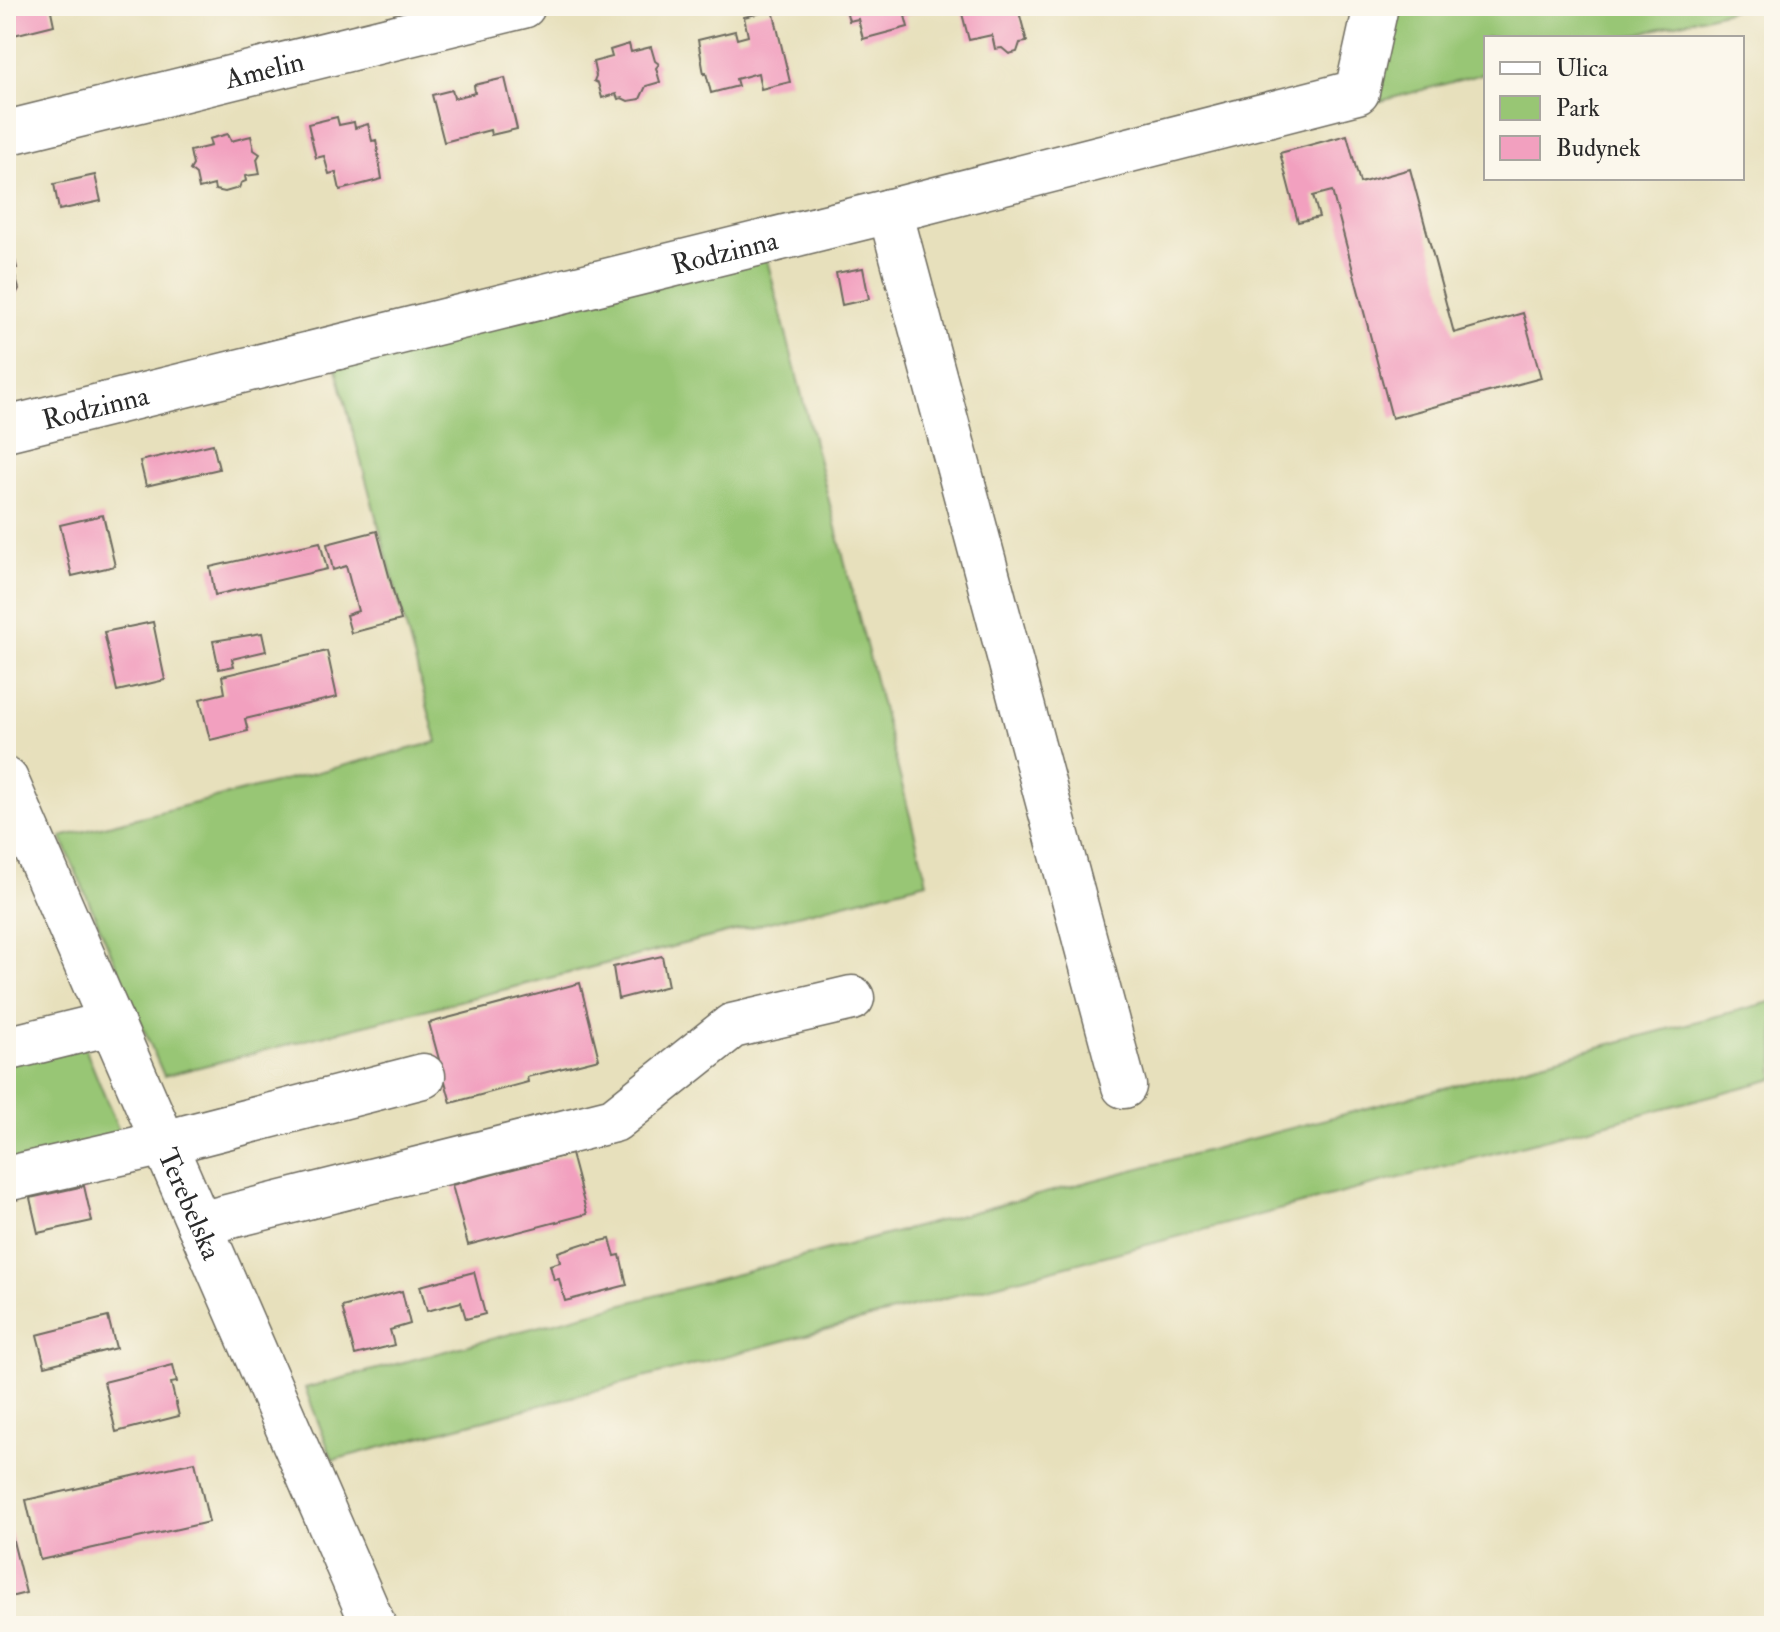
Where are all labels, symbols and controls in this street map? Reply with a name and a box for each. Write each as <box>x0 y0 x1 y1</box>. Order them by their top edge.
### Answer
legend <box>1484 36 1744 180</box>
street label: Amelin <box>221 44 308 98</box>
text: Ulica <box>1556 53 1609 84</box>
text: Park <box>1556 93 1600 124</box>
text: Budynek <box>1556 133 1641 164</box>
street label: Rodzinna <box>668 223 782 283</box>
street label: Rodzinna <box>39 378 153 438</box>
street label: Terebelska <box>149 1143 229 1266</box>

